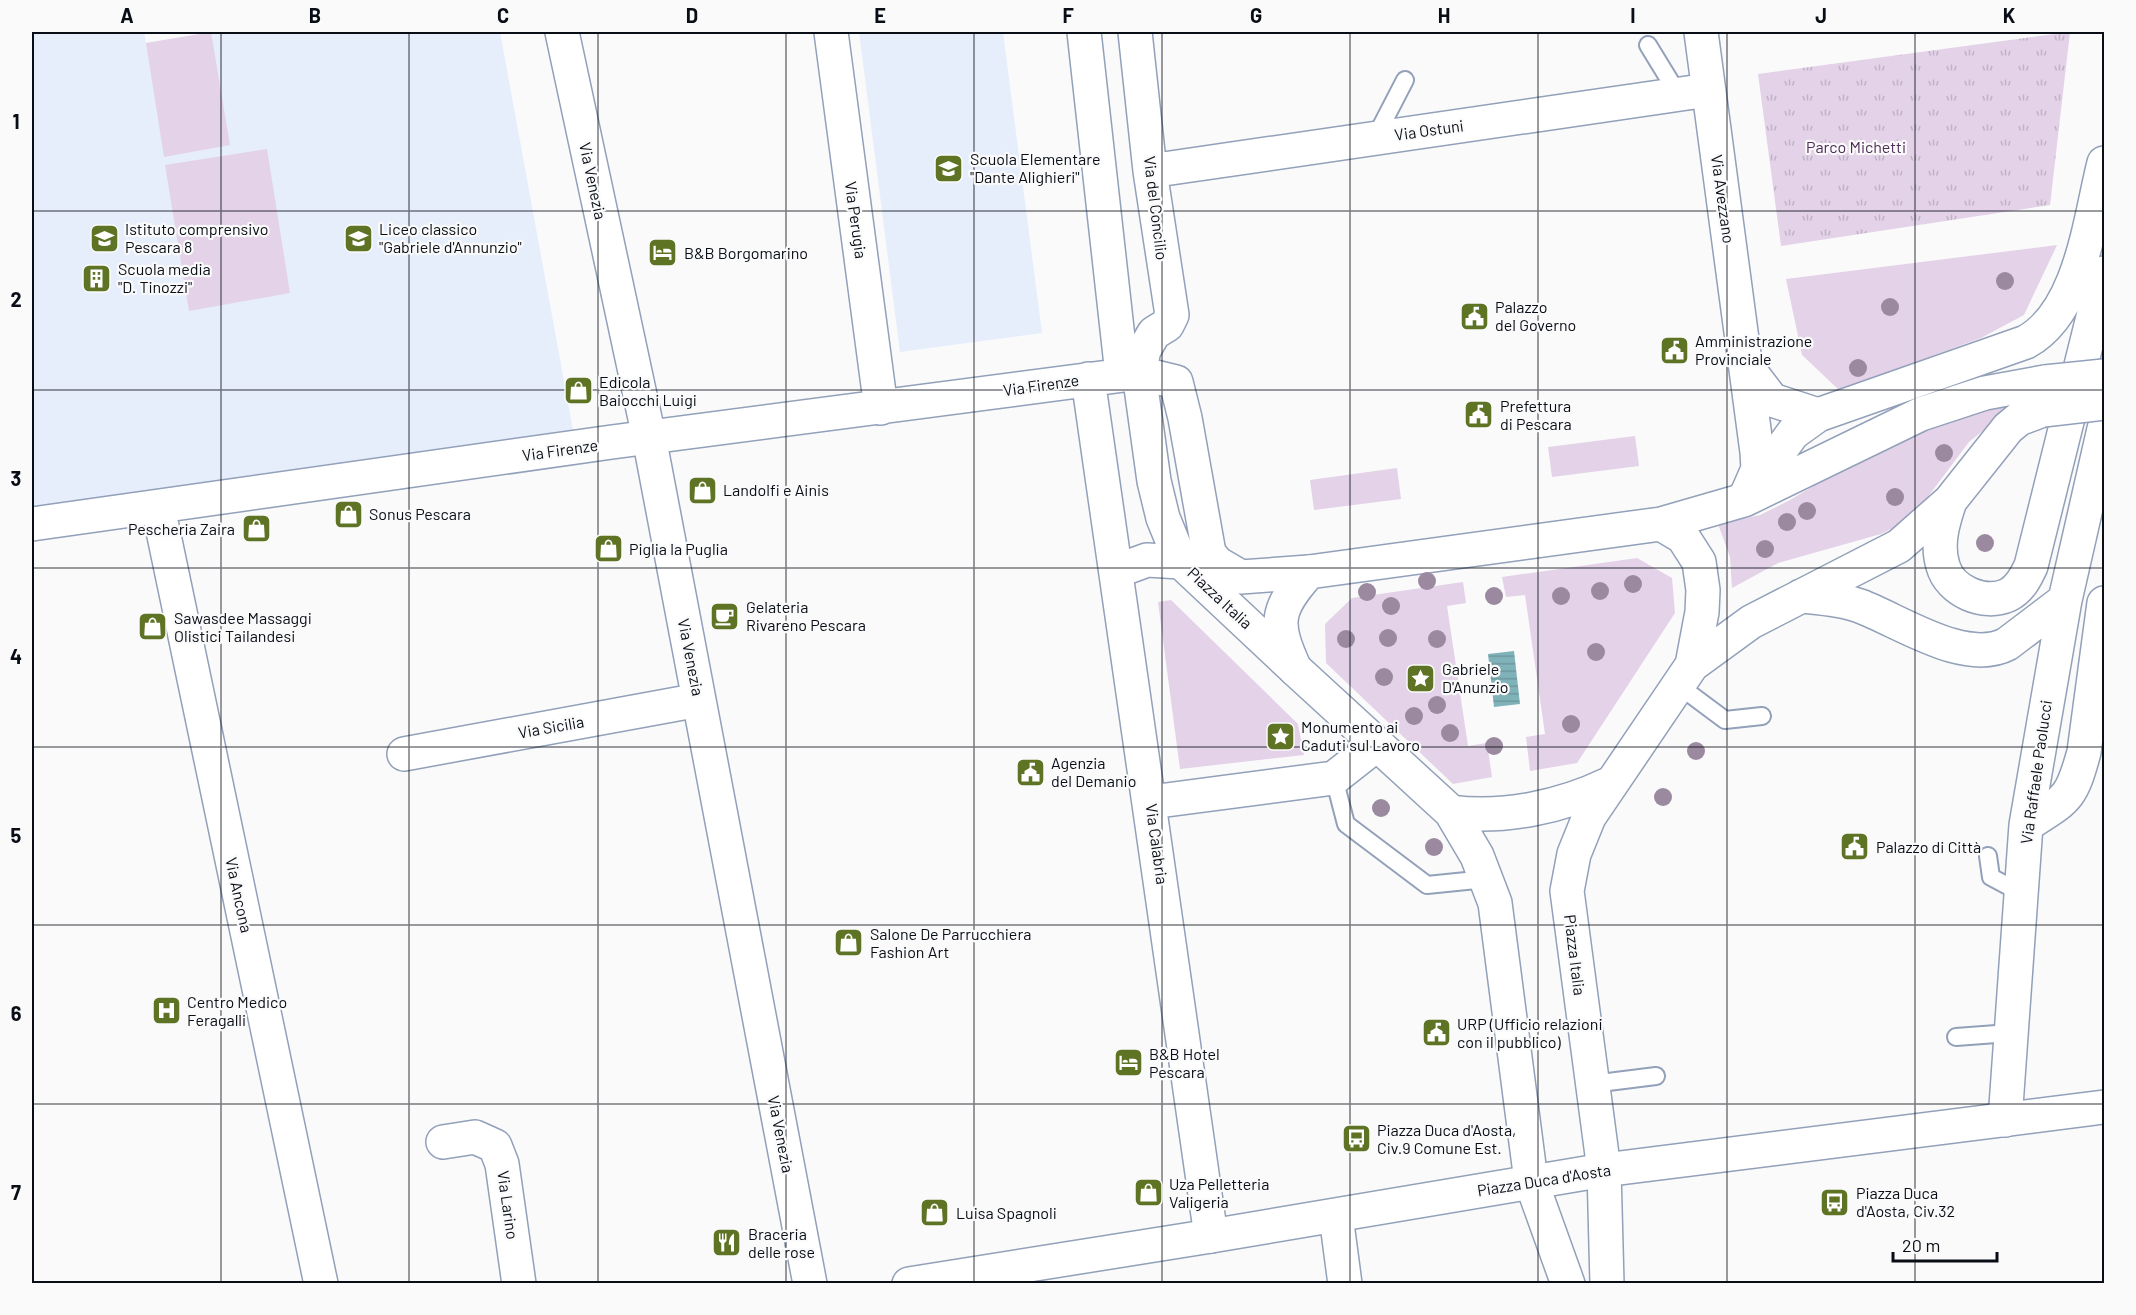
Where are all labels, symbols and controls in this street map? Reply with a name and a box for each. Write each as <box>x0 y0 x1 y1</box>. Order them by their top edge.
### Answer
text: A <box>120 3 134 27</box>
text: B <box>309 3 321 27</box>
text: C <box>497 3 509 27</box>
text: D <box>686 3 698 27</box>
text: E <box>874 3 886 27</box>
text: F <box>1062 3 1074 27</box>
text: G <box>1250 3 1262 27</box>
text: H <box>1438 3 1450 27</box>
text: I <box>1630 3 1636 27</box>
text: J <box>1815 3 1827 27</box>
text: K <box>2003 3 2016 27</box>
text: 1 <box>12 109 20 133</box>
street label: Via Ostuni <box>1393 115 1465 144</box>
park label: Parco Michetti <box>1806 137 1906 156</box>
street label: Via Venezia <box>576 141 611 221</box>
place label: Scuola Elementare ''Dante Alighieri'' <box>970 149 1100 186</box>
school or university icon: Scuola Elementare ''Dante Alighieri'' <box>933 152 965 184</box>
street label: Via Avezzano <box>1708 153 1739 245</box>
street label: Via del Concilio <box>1141 155 1172 261</box>
street label: Via Perugia <box>842 180 871 260</box>
place label: Istituto comprensivo Pescara 8 <box>125 219 268 256</box>
place label: Liceo classico "Gabriele d'Annunzio" <box>379 219 522 256</box>
school or university icon: Istituto comprensivo Pescara 8 <box>88 222 120 254</box>
school or university icon: Liceo classico "Gabriele d'Annunzio" <box>342 222 374 254</box>
hotel icon: B&B Borgomarino <box>647 237 679 269</box>
place label: B&B Borgomarino <box>684 243 808 262</box>
place label: Scuola media "D. Tinozzi" <box>118 259 211 296</box>
building icon: Scuola media "D. Tinozzi" <box>81 262 113 294</box>
text: 2 <box>10 287 22 311</box>
place label: Palazzo del Governo <box>1495 297 1576 334</box>
public building icon: Palazzo del Governo <box>1458 300 1490 332</box>
place label: Amministrazione Provinciale <box>1695 331 1812 368</box>
public building icon: Amministrazione Provinciale <box>1658 334 1690 366</box>
street label: Via Firenze <box>1002 370 1080 399</box>
place label: Edicola Baiocchi Luigi <box>599 372 697 409</box>
shop icon: Edicola Baiocchi Luigi <box>562 375 594 407</box>
place label: Prefettura di Pescara <box>1500 396 1572 433</box>
public building icon: Prefettura di Pescara <box>1463 399 1495 431</box>
street label: Via Firenze <box>521 435 599 464</box>
text: 3 <box>11 466 21 490</box>
shop icon: Landolfi e Ainis <box>686 474 718 506</box>
place label: Landolfi e Ainis <box>723 480 829 499</box>
shop icon: Sonus Pescara <box>332 498 364 530</box>
place label: Sonus Pescara <box>369 504 471 523</box>
shop icon: Pescheria Zaira <box>240 513 272 545</box>
place label: Pescheria Zaira <box>128 519 235 538</box>
shop icon: Piglia la Puglia <box>592 533 624 565</box>
place label: Piglia la Puglia <box>629 539 728 558</box>
street label: Piazza Italia <box>1184 563 1257 632</box>
place label: Gelateria Rivareno Pescara <box>746 597 866 634</box>
cafe icon: Gelateria Rivareno Pescara <box>709 600 741 632</box>
place label: Sawasdee Massaggi Olistici Tailandesi <box>174 608 312 645</box>
shop icon: Sawasdee Massaggi Olistici Tailandesi <box>137 611 169 643</box>
street label: Via Venezia <box>675 617 708 697</box>
text: 4 <box>10 644 22 668</box>
place label: Gabriele D'Anunzio <box>1442 659 1509 696</box>
place icon: Gabriele D'Anunzio <box>1405 662 1437 694</box>
street label: Via Raffaele Paolucci <box>2016 699 2055 845</box>
street label: Via Sicilia <box>516 711 585 742</box>
place label: Monumento ai Caduti sul Lavoro <box>1301 717 1420 754</box>
place icon: Monumento ai Caduti sul Lavoro <box>1264 720 1296 752</box>
place label: Agenzia del Demanio <box>1051 753 1136 790</box>
public building icon: Agenzia del Demanio <box>1014 756 1046 788</box>
street label: Via Calabria <box>1142 802 1173 886</box>
text: 5 <box>11 823 22 847</box>
public building icon: Palazzo di Città <box>1839 831 1871 863</box>
place label: Palazzo di Città <box>1876 837 1981 856</box>
street label: Via Ancona <box>222 855 257 934</box>
street label: Piazza Italia <box>1561 913 1590 997</box>
place label: Salone De Parrucchiera Fashion Art <box>870 924 1031 961</box>
shop icon: Salone De Parrucchiera Fashion Art <box>833 927 865 959</box>
place label: Centro Medico Feragalli <box>187 992 287 1029</box>
hospital icon: Centro Medico Feragalli <box>150 995 182 1027</box>
text: 6 <box>11 1001 22 1025</box>
place label: URP (Ufficio relazioni con il pubblico) <box>1457 1014 1602 1051</box>
public building icon: URP (Ufficio relazioni con il pubblico) <box>1420 1017 1452 1049</box>
place label: B&B Hotel Pescara <box>1149 1044 1220 1081</box>
hotel icon: B&B Hotel Pescara <box>1112 1047 1144 1079</box>
street label: Via Venezia <box>765 1094 798 1174</box>
place label: Piazza Duca d'Aosta, Civ.9 Comune Est. <box>1377 1120 1516 1157</box>
bus stop icon: Piazza Duca d'Aosta, Civ.9 Comune Est. <box>1340 1123 1372 1155</box>
street label: Piazza Duca d'Aosta <box>1476 1160 1612 1199</box>
street label: Via Larino <box>494 1169 523 1241</box>
place label: Uza Pelletteria Valigeria <box>1169 1174 1269 1211</box>
shop icon: Uza Pelletteria Valigeria <box>1132 1177 1164 1209</box>
text: 7 <box>11 1180 21 1204</box>
place label: Piazza Duca d'Aosta, Civ.32 <box>1856 1183 1955 1220</box>
bus stop icon: Piazza Duca d'Aosta, Civ.32 <box>1819 1186 1851 1218</box>
shop icon: Luisa Spagnoli <box>919 1197 951 1229</box>
place label: Luisa Spagnoli <box>956 1203 1057 1222</box>
place label: Braceria delle rose <box>748 1224 815 1261</box>
scale bar <box>1893 1225 1996 1263</box>
restaurant icon: Braceria delle rose <box>711 1227 743 1259</box>
text: 20 m <box>1902 1234 1940 1256</box>

